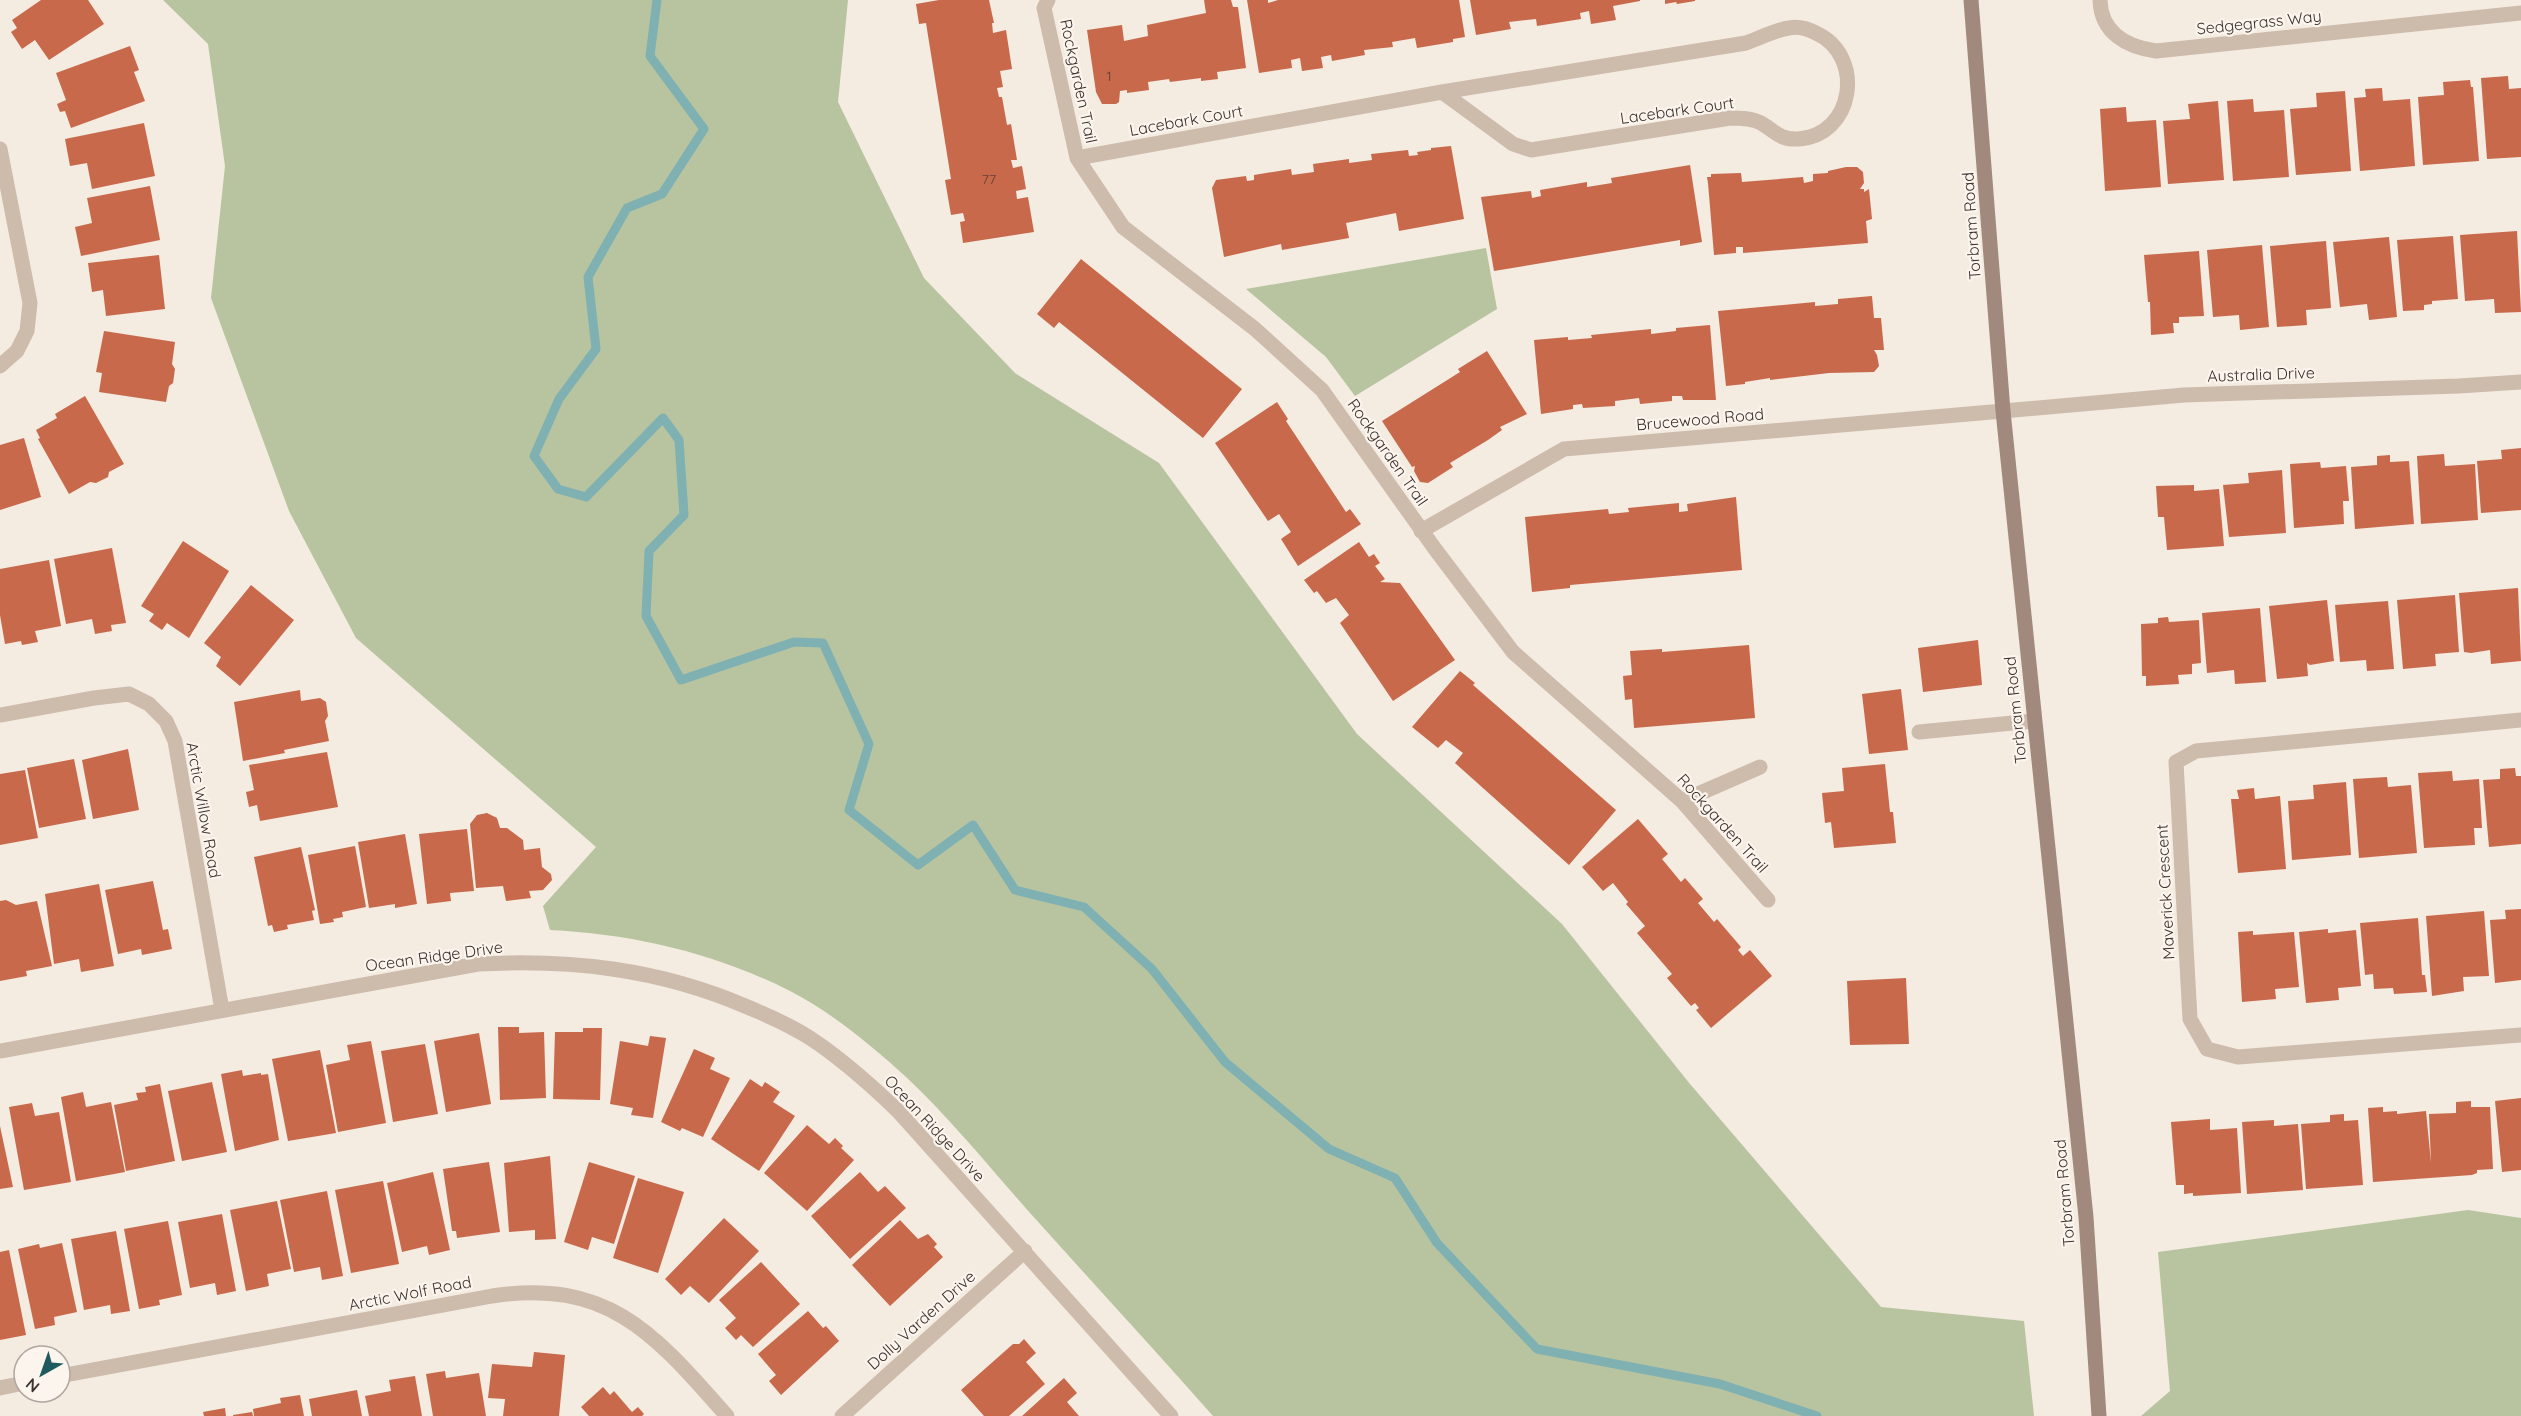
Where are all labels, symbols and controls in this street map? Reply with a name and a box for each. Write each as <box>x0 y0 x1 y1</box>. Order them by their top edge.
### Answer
street label: Sedgegrass Way <box>2196 5 2322 39</box>
street label: Rockgarden Trail <box>1056 17 1102 145</box>
house number: 1 <box>1106 67 1112 85</box>
street label: Lacebark Court <box>1619 92 1735 128</box>
street label: Lacebark Court <box>1128 100 1244 140</box>
house number: 77 <box>982 170 996 188</box>
street label: Torbram Road <box>1957 172 1985 280</box>
street label: Australia Drive <box>2207 362 2315 386</box>
street label: Rockgarden Trail <box>1344 394 1432 510</box>
street label: Brucewood Road <box>1635 403 1765 435</box>
street label: Torbram Road <box>1999 655 2031 765</box>
street label: Arctic Willow Road <box>182 740 226 880</box>
street label: Rockgarden Trail <box>1673 769 1773 877</box>
street label: Maverick Crescent <box>2151 824 2179 960</box>
street label: Ocean Ridge Drive <box>364 936 504 976</box>
street label: Ocean Ridge Drive <box>880 1071 990 1185</box>
street label: Torbram Road <box>2049 1139 2079 1247</box>
street label: Dolly Varden Drive <box>863 1266 979 1374</box>
street label: Arctic Wolf Road <box>347 1271 473 1315</box>
north arrow <box>12 1344 72 1404</box>
text: N <box>21 1374 43 1397</box>

